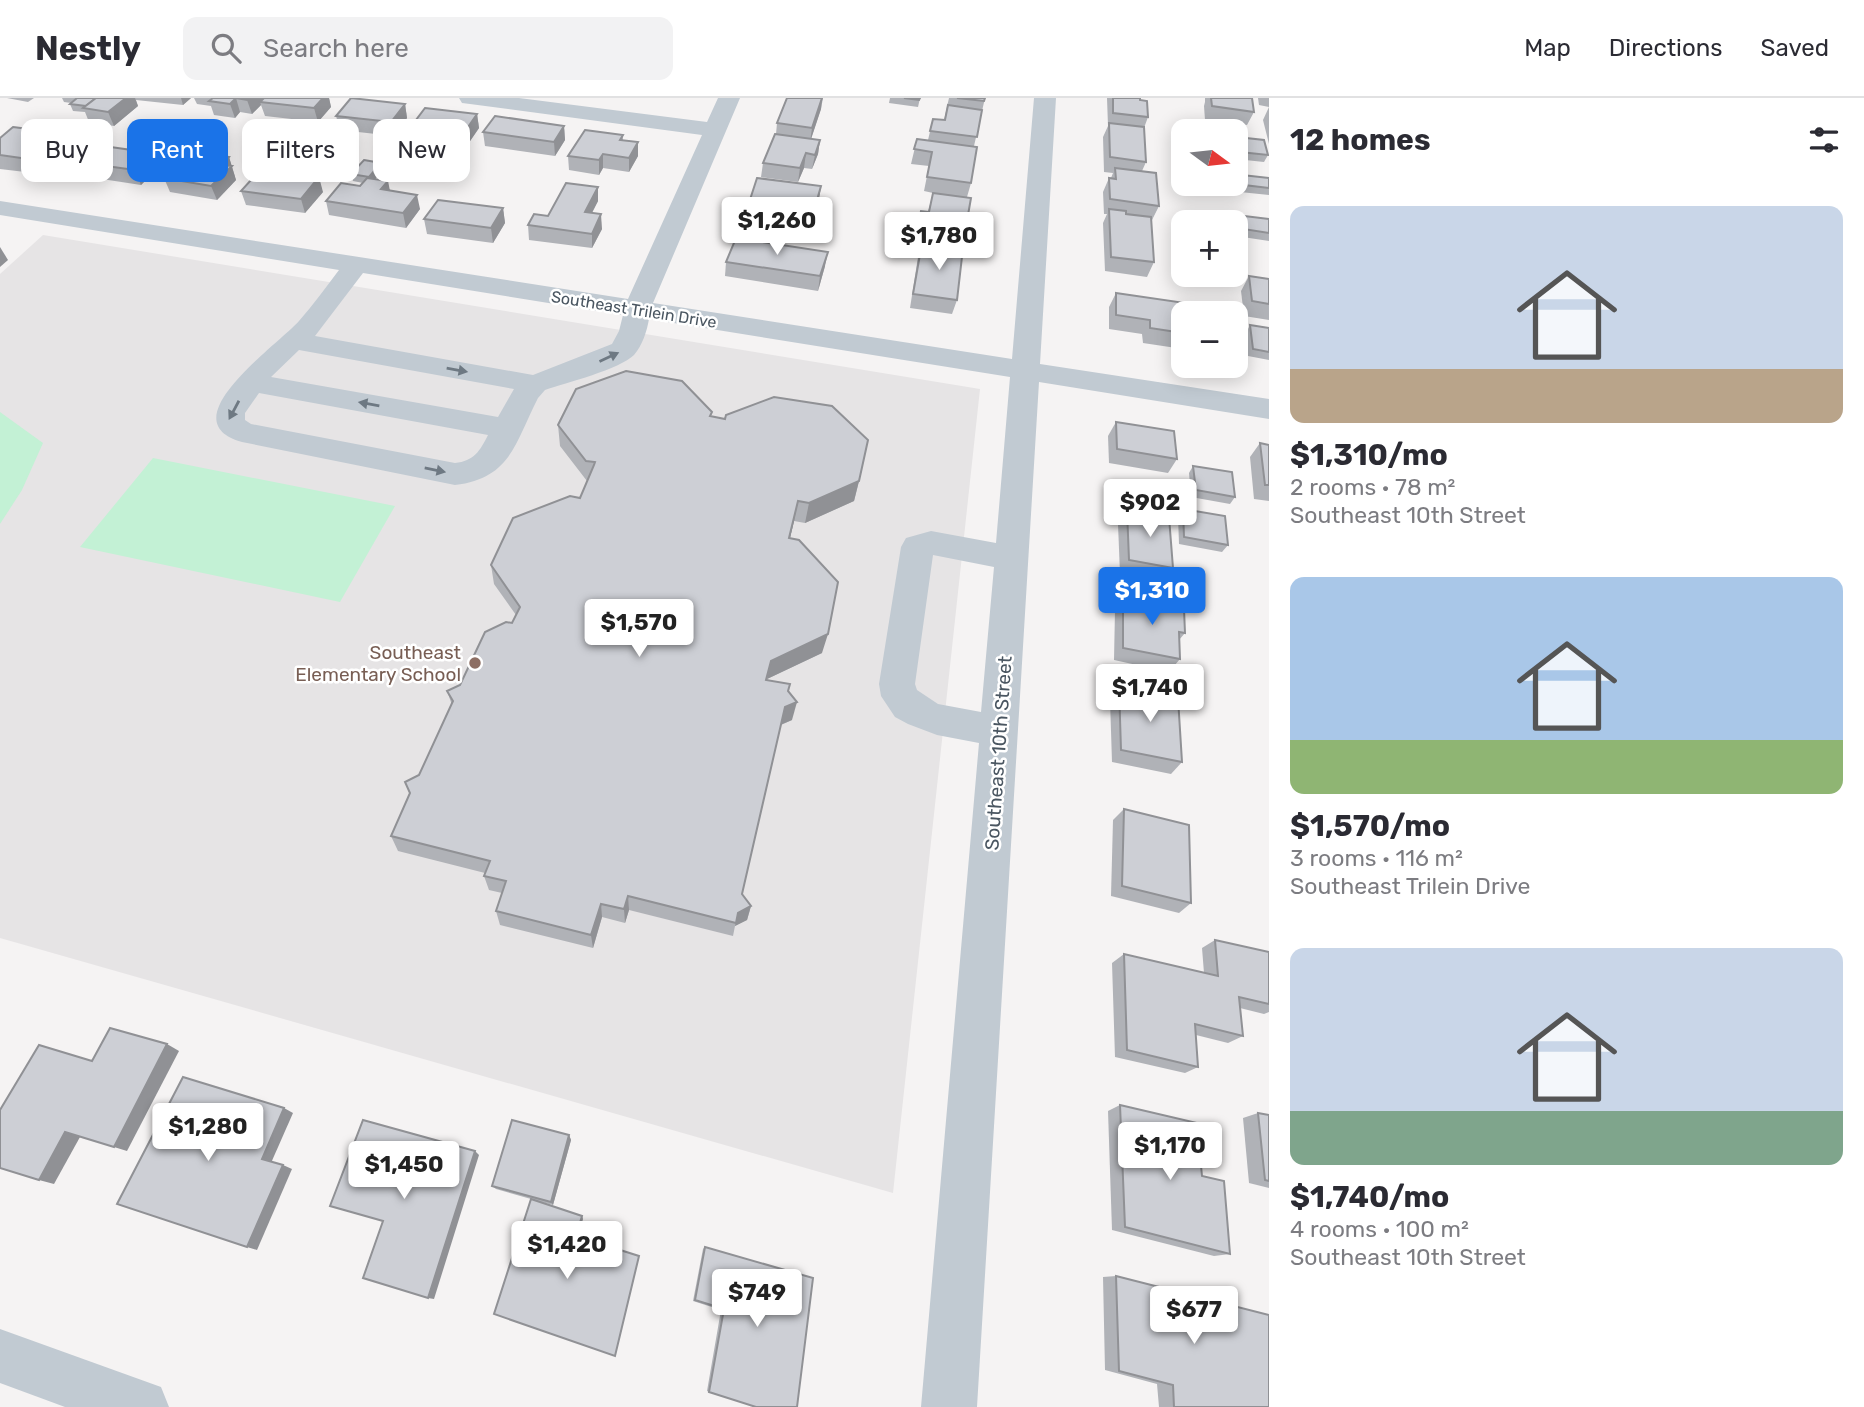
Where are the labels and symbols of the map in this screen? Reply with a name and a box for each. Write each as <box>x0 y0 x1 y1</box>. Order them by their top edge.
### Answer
north arrow <box>1171 119 1248 196</box>
pin: $1,260 <box>720 198 834 257</box>
pin: $1,780 <box>882 212 996 272</box>
street label: Southeast Trilein Drive <box>550 287 718 332</box>
one-way arrow <box>599 351 619 362</box>
one-way arrow <box>446 365 468 376</box>
one-way arrow <box>358 398 380 409</box>
one-way arrow <box>229 400 241 420</box>
one-way arrow <box>424 465 446 476</box>
pin: $902 <box>1109 480 1191 539</box>
pin: $1,310 <box>1095 568 1209 627</box>
pin: $1,570 <box>582 600 696 659</box>
place label: Southeast Elementary School <box>295 641 462 686</box>
street label: Southeast 10th Street <box>980 654 1017 851</box>
marker: Southeast Elementary School <box>467 655 483 671</box>
pin: $1,740 <box>1093 664 1207 724</box>
pin: $1,280 <box>151 1104 265 1163</box>
pin: $1,170 <box>1113 1122 1227 1182</box>
pin: $1,450 <box>347 1142 461 1201</box>
pin: $1,420 <box>510 1222 624 1281</box>
pin: $749 <box>716 1270 798 1329</box>
pin: $677 <box>1153 1286 1235 1346</box>

